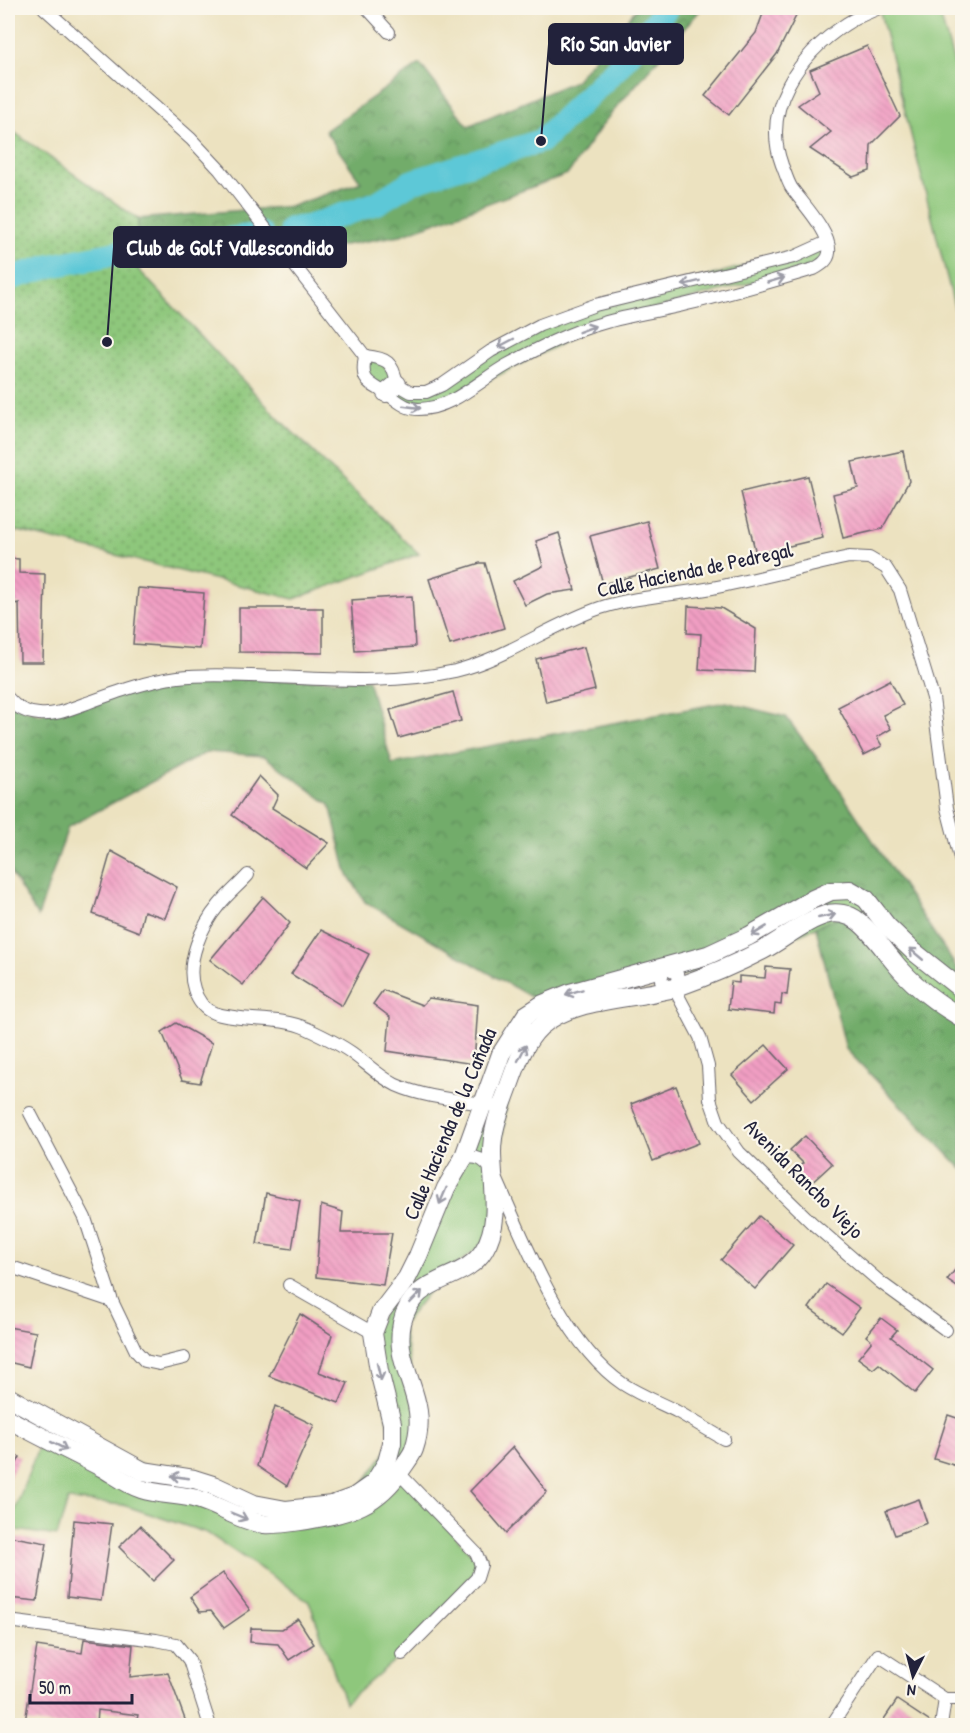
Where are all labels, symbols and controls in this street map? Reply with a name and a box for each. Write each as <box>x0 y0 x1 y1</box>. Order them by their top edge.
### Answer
callout: Río San Javier <box>549 24 683 64</box>
text: Río San Javier <box>561 28 672 58</box>
callout: Club de Golf Vallescondido <box>114 227 346 267</box>
text: Club de Golf Vallescondido <box>126 232 334 262</box>
one-way arrow <box>766 274 785 285</box>
one-way arrow <box>682 278 701 290</box>
one-way arrow <box>577 322 596 333</box>
one-way arrow <box>498 338 516 349</box>
one-way arrow <box>402 401 421 412</box>
street label: Calle Hacienda de Pedregal <box>594 534 796 604</box>
one-way arrow <box>817 910 836 921</box>
one-way arrow <box>751 925 768 937</box>
one-way arrow <box>908 947 924 960</box>
one-way arrow <box>565 987 584 998</box>
street label: Calle Hacienda de la Cañada <box>396 1023 503 1224</box>
one-way arrow <box>517 1044 529 1062</box>
street label: Avenida Rancho Viejo <box>738 1112 871 1245</box>
one-way arrow <box>437 1186 448 1204</box>
one-way arrow <box>409 1289 424 1304</box>
one-way arrow <box>374 1362 386 1381</box>
one-way arrow <box>50 1441 68 1452</box>
one-way arrow <box>171 1472 190 1483</box>
one-way arrow <box>230 1511 248 1522</box>
north arrow <box>883 1646 943 1706</box>
scale bar <box>30 1667 132 1705</box>
text: 50 m <box>39 1675 71 1700</box>
text: N <box>906 1679 917 1702</box>

